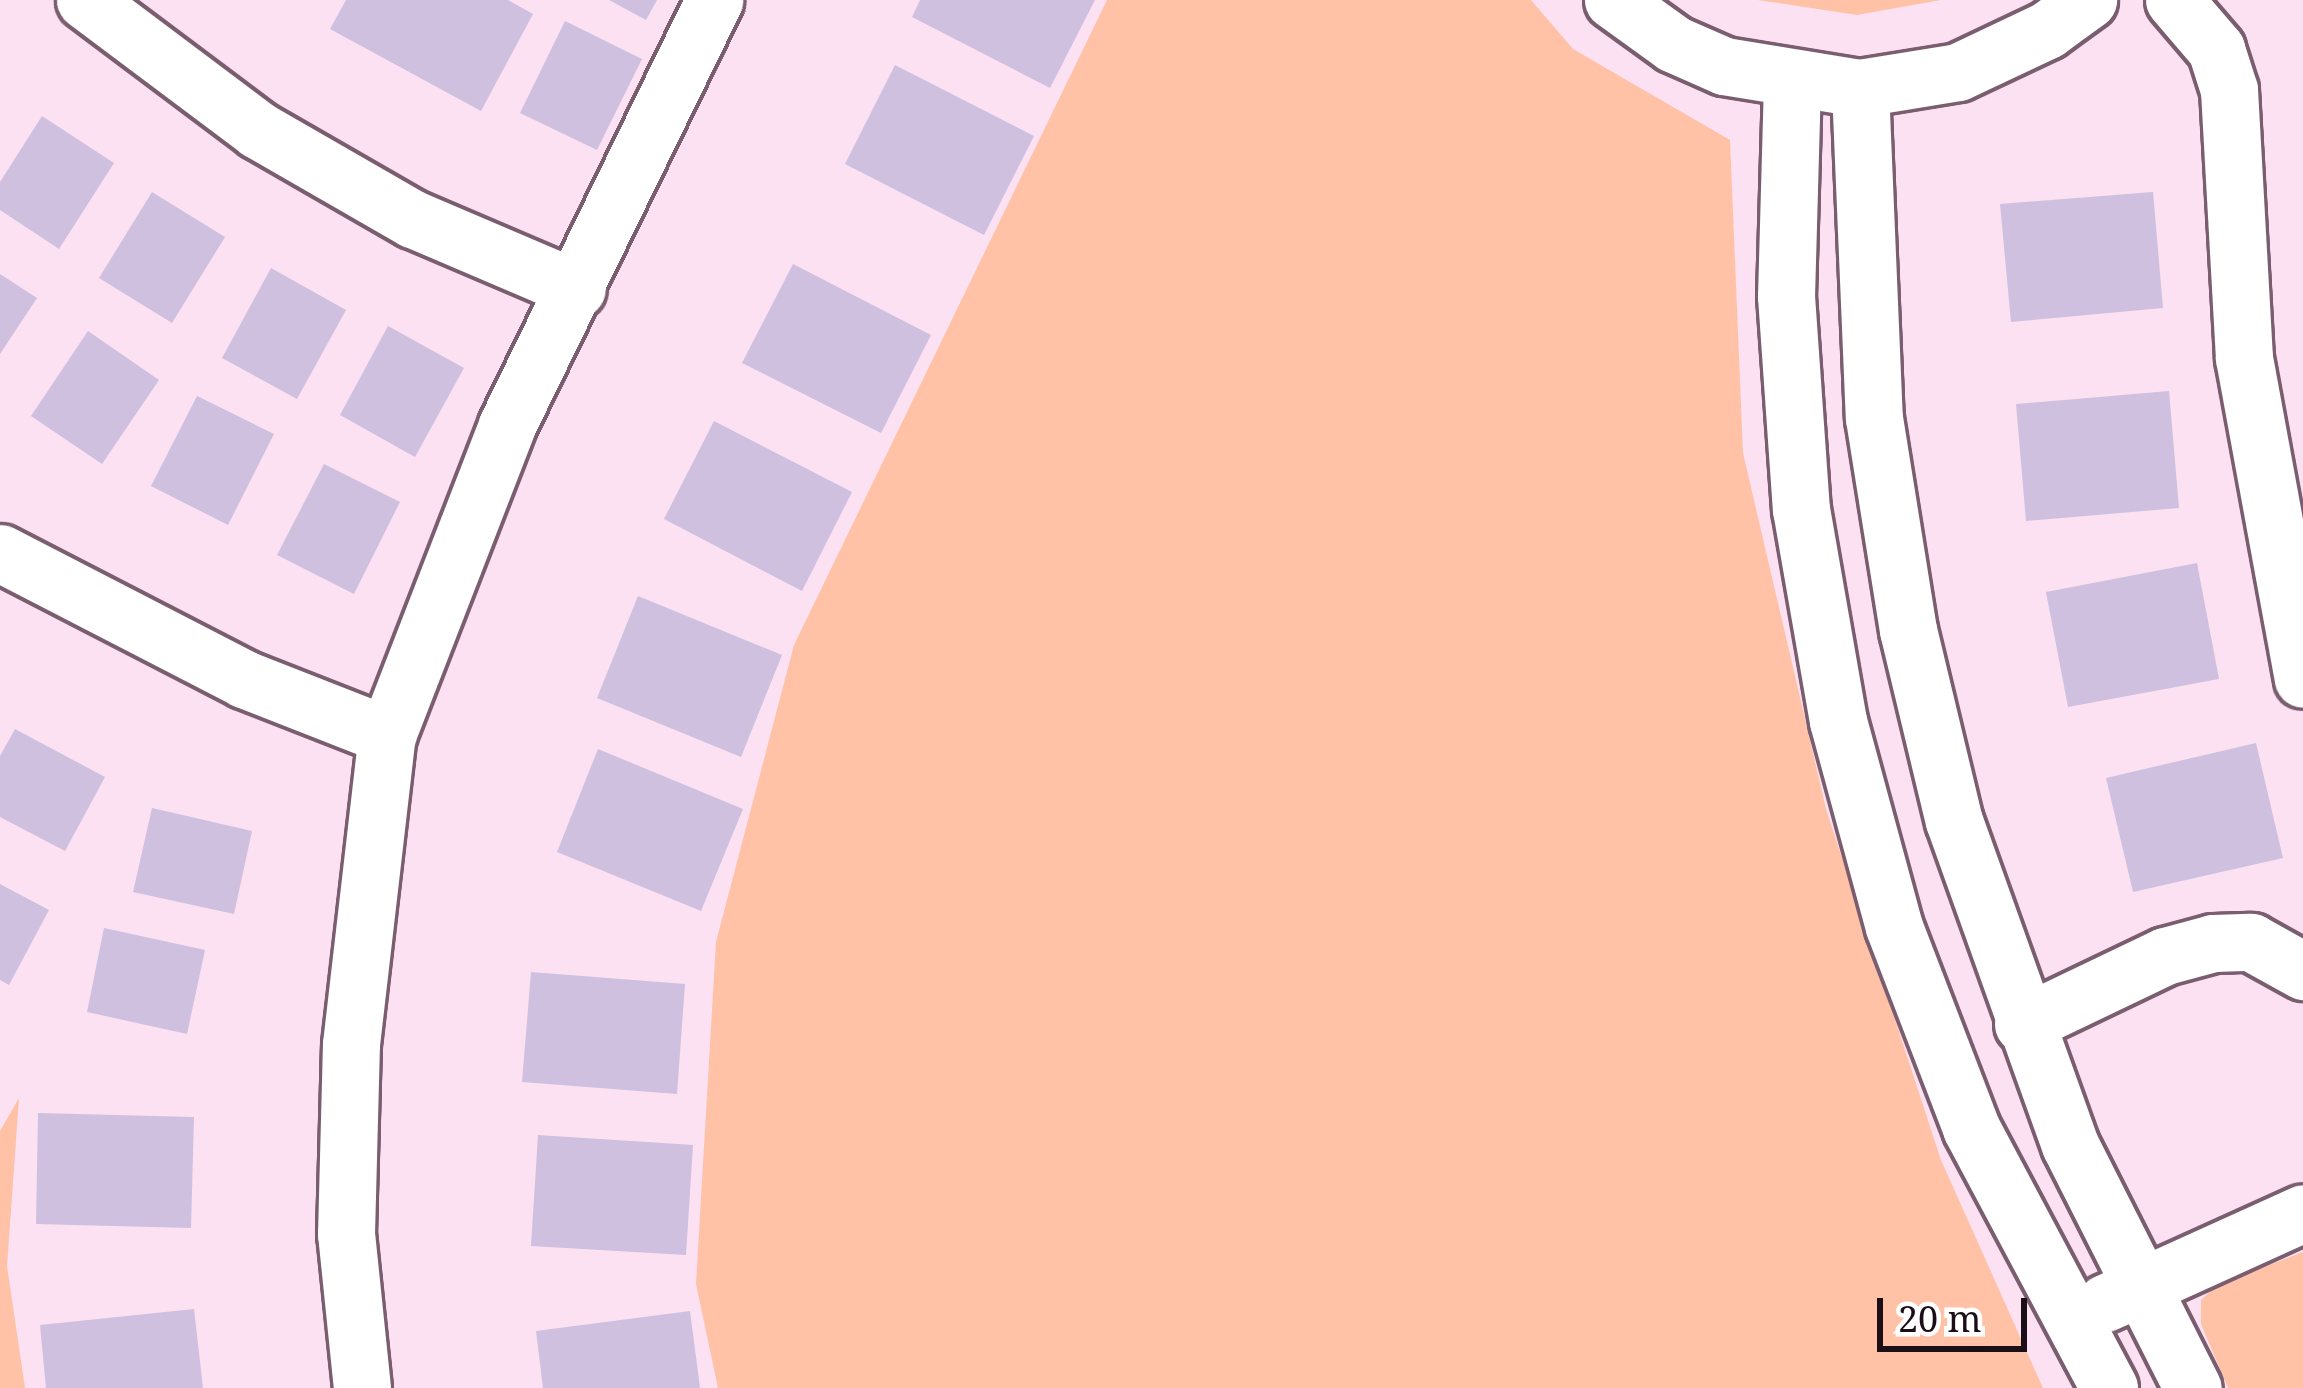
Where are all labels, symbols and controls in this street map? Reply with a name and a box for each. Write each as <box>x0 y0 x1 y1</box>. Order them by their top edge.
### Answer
scale bar <box>1883 1274 2033 1348</box>
text: 20 m <box>1898 1294 1982 1343</box>

